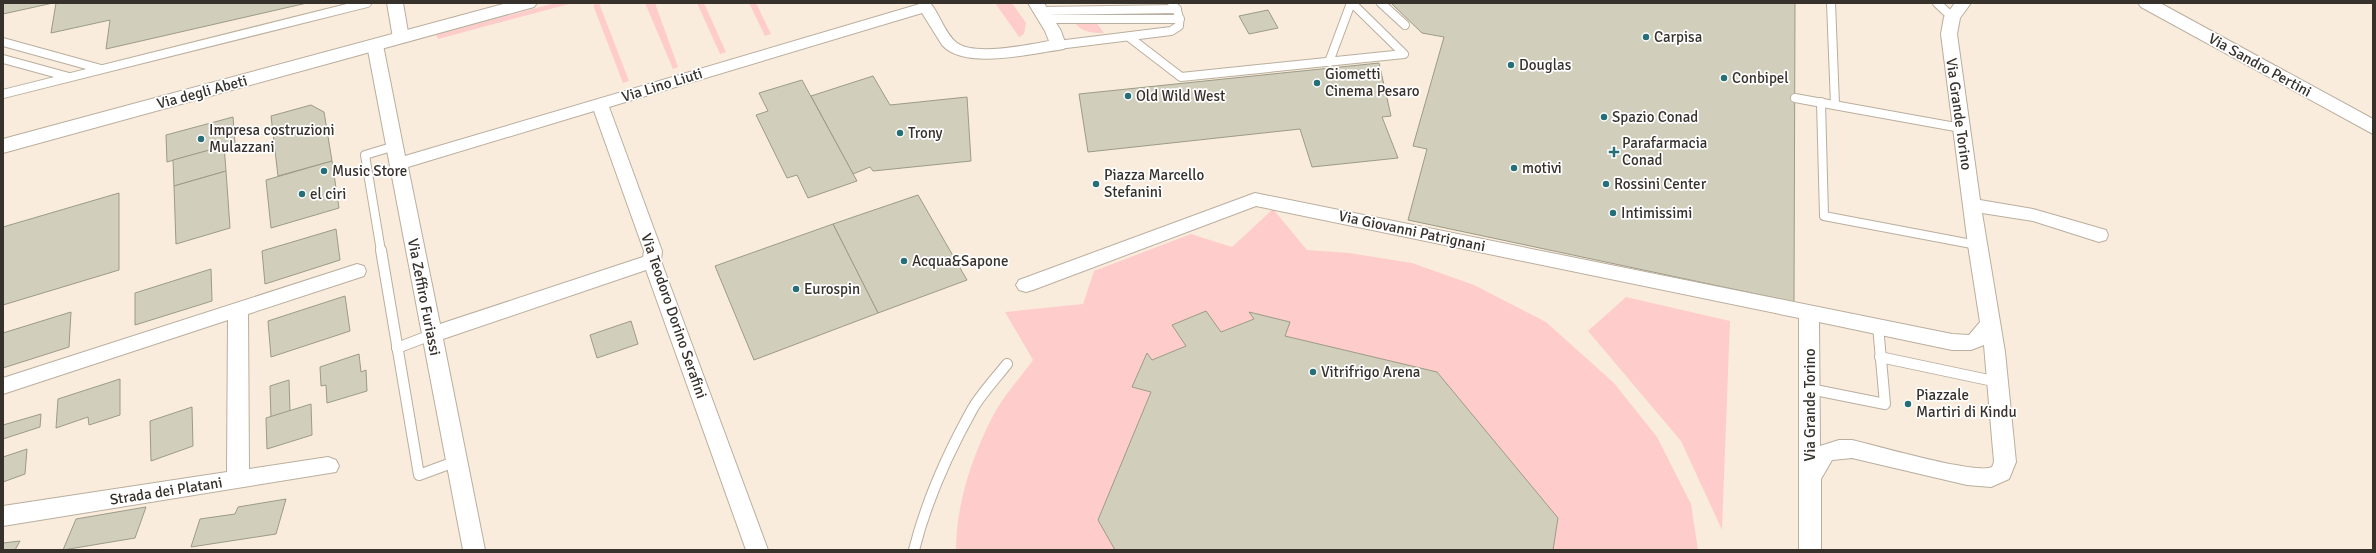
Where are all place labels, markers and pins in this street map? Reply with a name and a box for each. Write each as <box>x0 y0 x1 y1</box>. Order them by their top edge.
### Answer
place label: Carpisa <box>1654 28 1702 46</box>
marker: Carpisa <box>1641 32 1651 42</box>
place label: Douglas <box>1519 56 1572 74</box>
marker: Douglas <box>1506 60 1516 70</box>
place label: Giometti Cinema Pesaro <box>1325 65 1420 100</box>
place label: Conbipel <box>1732 69 1789 87</box>
marker: Conbipel <box>1719 73 1729 83</box>
marker: Giometti Cinema Pesaro <box>1312 78 1322 88</box>
place label: Old Wild West <box>1136 87 1225 105</box>
marker: Old Wild West <box>1123 91 1133 101</box>
place label: Spazio Conad <box>1612 108 1698 126</box>
marker: Spazio Conad <box>1599 112 1609 122</box>
place label: Impresa costruzioni Mulazzani <box>209 121 335 156</box>
place label: Trony <box>908 124 943 142</box>
marker: Trony <box>895 128 905 138</box>
marker: Impresa costruzioni Mulazzani <box>196 134 206 144</box>
place label: Parafarmacia Conad <box>1622 134 1707 169</box>
marker: Parafarmacia Conad <box>1609 147 1619 157</box>
place label: motivi <box>1522 159 1562 177</box>
place label: Music Store <box>332 162 407 180</box>
marker: motivi <box>1509 163 1519 173</box>
marker: Music Store <box>319 166 329 176</box>
place label: Piazza Marcello Stefanini <box>1104 166 1204 201</box>
place label: Rossini Center <box>1614 175 1707 193</box>
marker: Piazza Marcello Stefanini <box>1091 179 1101 189</box>
marker: Rossini Center <box>1601 179 1611 189</box>
place label: el ciri <box>310 185 346 203</box>
marker: el ciri <box>297 189 307 199</box>
place label: Intimissimi <box>1621 204 1692 222</box>
marker: Intimissimi <box>1608 208 1618 218</box>
place label: Acqua&Sapone <box>912 252 1008 270</box>
marker: Acqua&Sapone <box>899 256 909 266</box>
place label: Eurospin <box>804 280 860 298</box>
marker: Eurospin <box>791 284 801 294</box>
place label: Vitrifrigo Arena <box>1321 363 1420 381</box>
marker: Vitrifrigo Arena <box>1308 367 1318 377</box>
place label: Piazzale Martiri di Kindu <box>1916 386 2017 421</box>
marker: Piazzale Martiri di Kindu <box>1903 399 1913 409</box>

